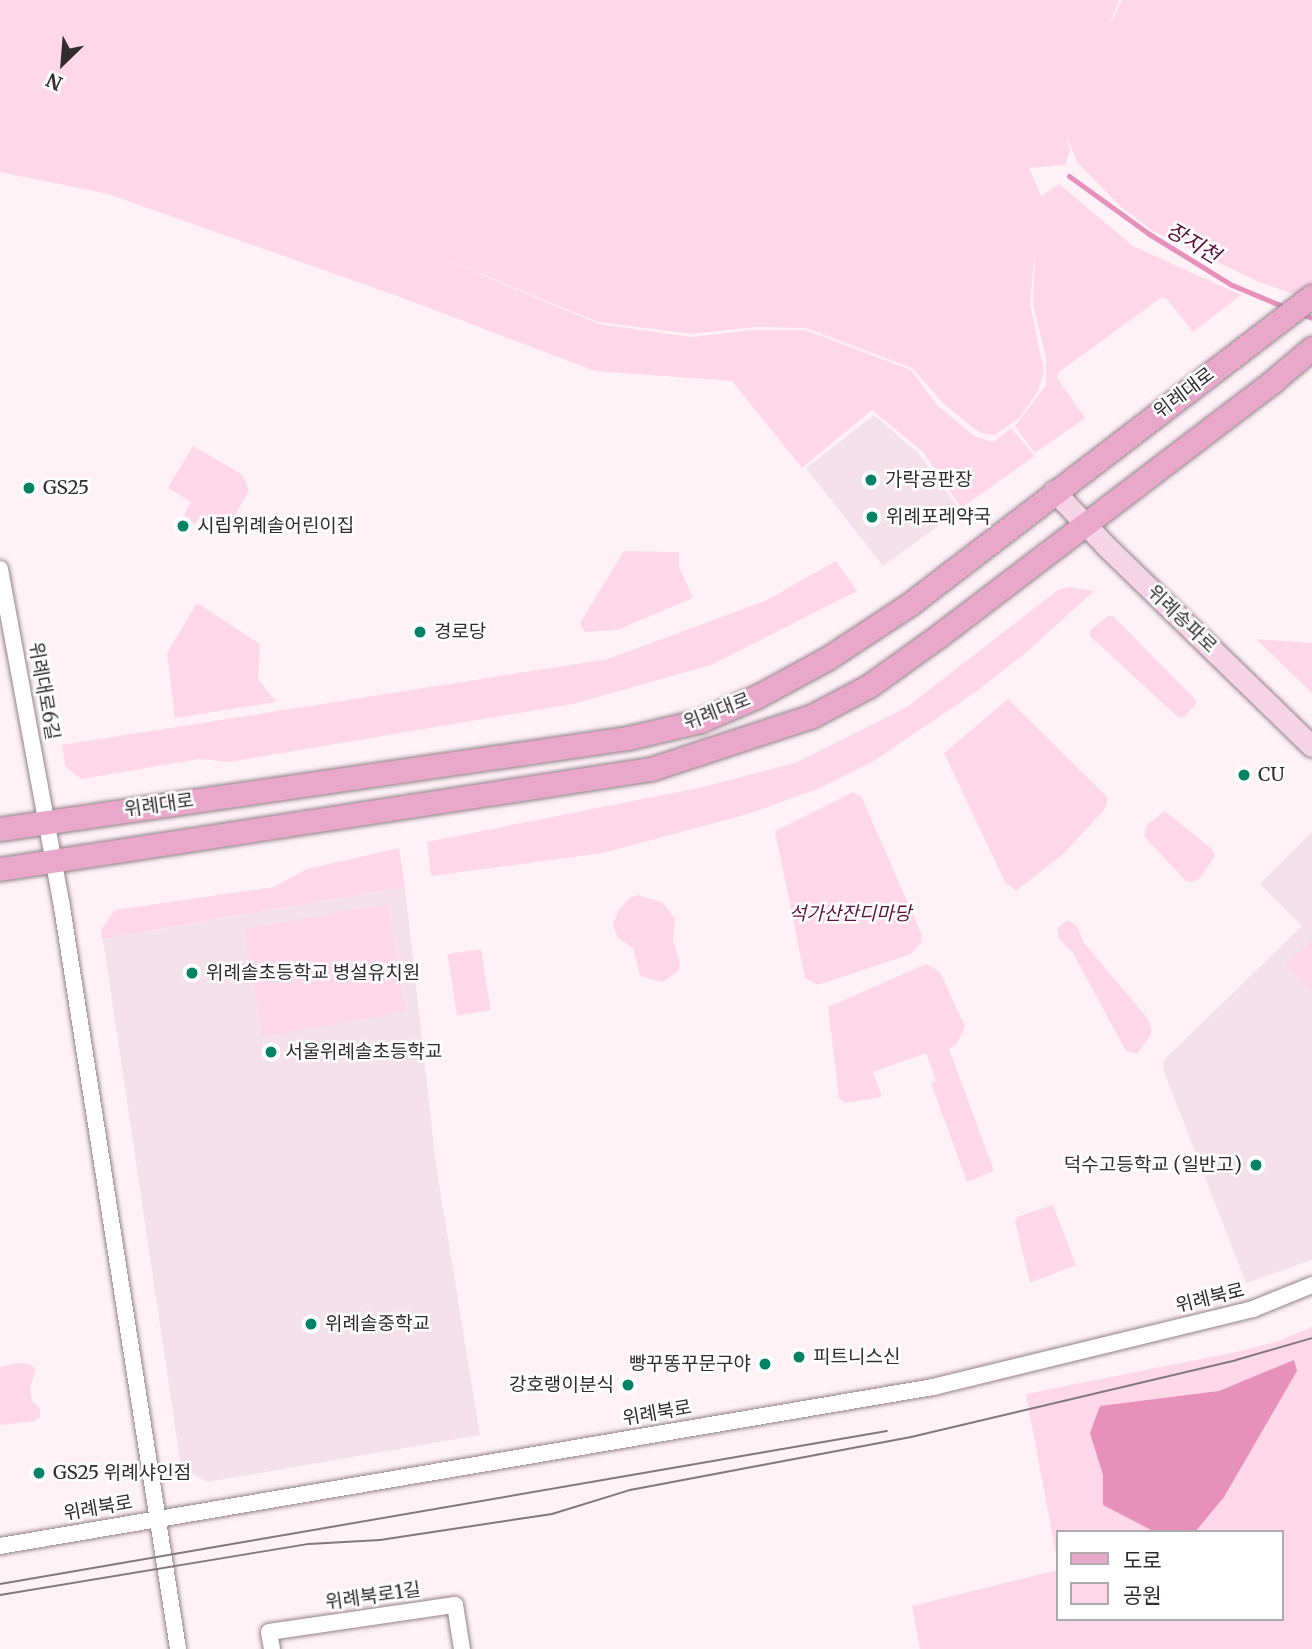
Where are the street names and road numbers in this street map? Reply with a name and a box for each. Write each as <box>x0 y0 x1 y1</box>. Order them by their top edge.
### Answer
street label: 위례대로 <box>1149 363 1219 423</box>
street label: 위례송파로 <box>1143 580 1221 658</box>
street label: 위례대로6길 <box>24 640 64 742</box>
street label: 위례대로 <box>680 688 754 734</box>
street label: 위례대로 <box>123 789 195 821</box>
street label: 위례북로 <box>1173 1278 1247 1318</box>
street label: 위례북로 <box>621 1396 693 1430</box>
street label: 위례북로 <box>62 1491 134 1525</box>
street label: 위례북로1길 <box>324 1578 422 1614</box>

